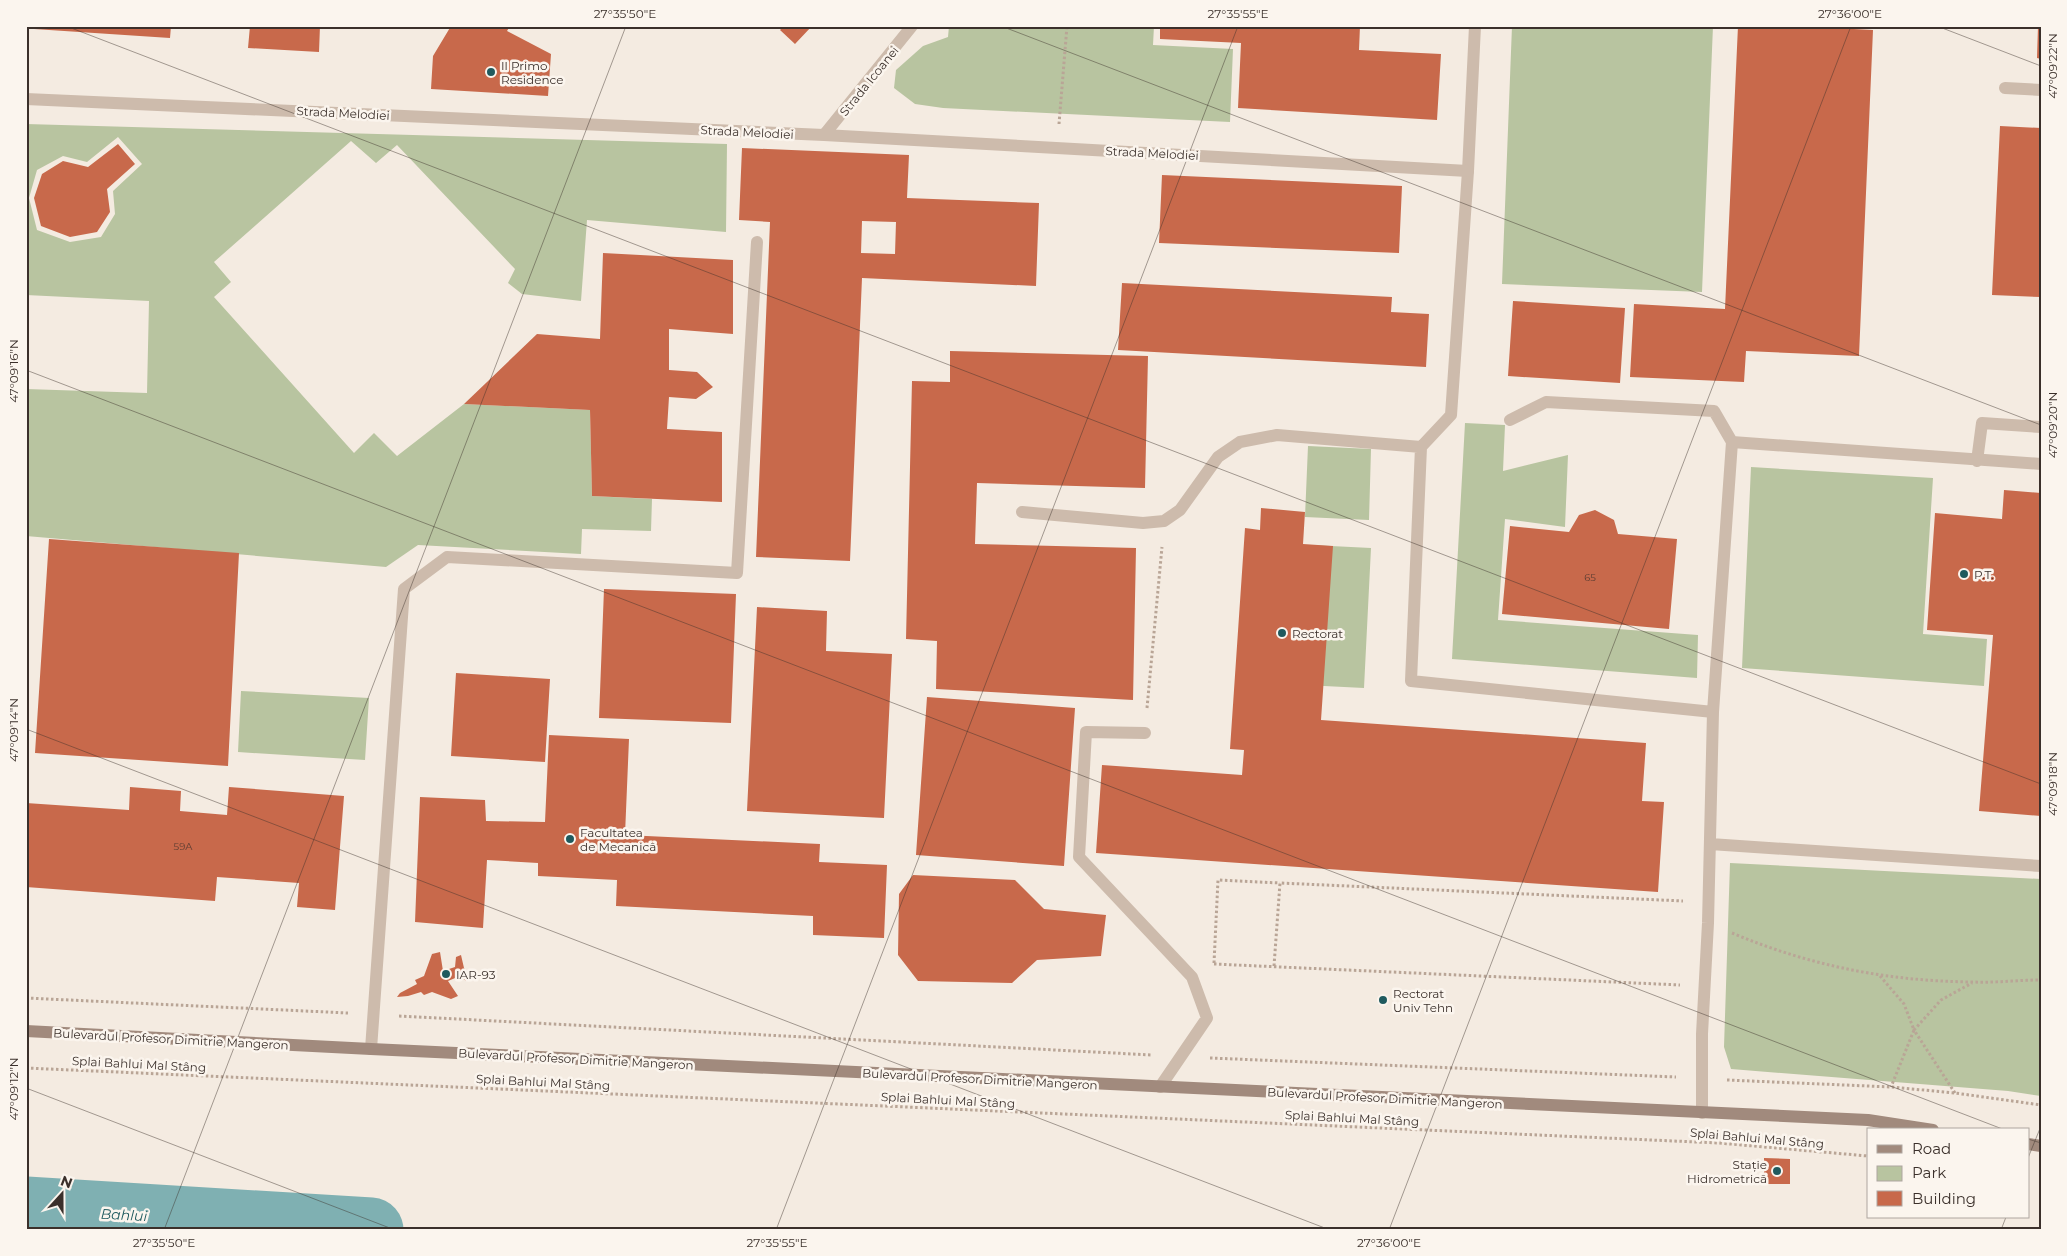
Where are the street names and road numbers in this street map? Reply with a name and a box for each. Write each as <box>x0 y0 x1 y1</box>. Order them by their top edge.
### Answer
street label: Strada Icoanei <box>836 43 902 119</box>
street label: Strada Melodiei <box>296 103 390 123</box>
street label: Strada Melodiei <box>700 122 794 142</box>
street label: Strada Melodiei <box>1105 143 1199 163</box>
street label: Bulevardul Profesor Dimitrie Mangeron <box>53 1025 289 1053</box>
street label: Bulevardul Profesor Dimitrie Mangeron <box>458 1045 694 1073</box>
street label: Splai Bahlui Mal Stâng <box>71 1053 207 1075</box>
street label: Bulevardul Profesor Dimitrie Mangeron <box>862 1065 1098 1093</box>
street label: Splai Bahlui Mal Stâng <box>475 1071 611 1093</box>
street label: Bulevardul Profesor Dimitrie Mangeron <box>1267 1084 1503 1112</box>
street label: Splai Bahlui Mal Stâng <box>880 1089 1016 1111</box>
street label: Splai Bahlui Mal Stâng <box>1284 1107 1420 1129</box>
street label: Splai Bahlui Mal Stâng <box>1689 1125 1825 1151</box>

